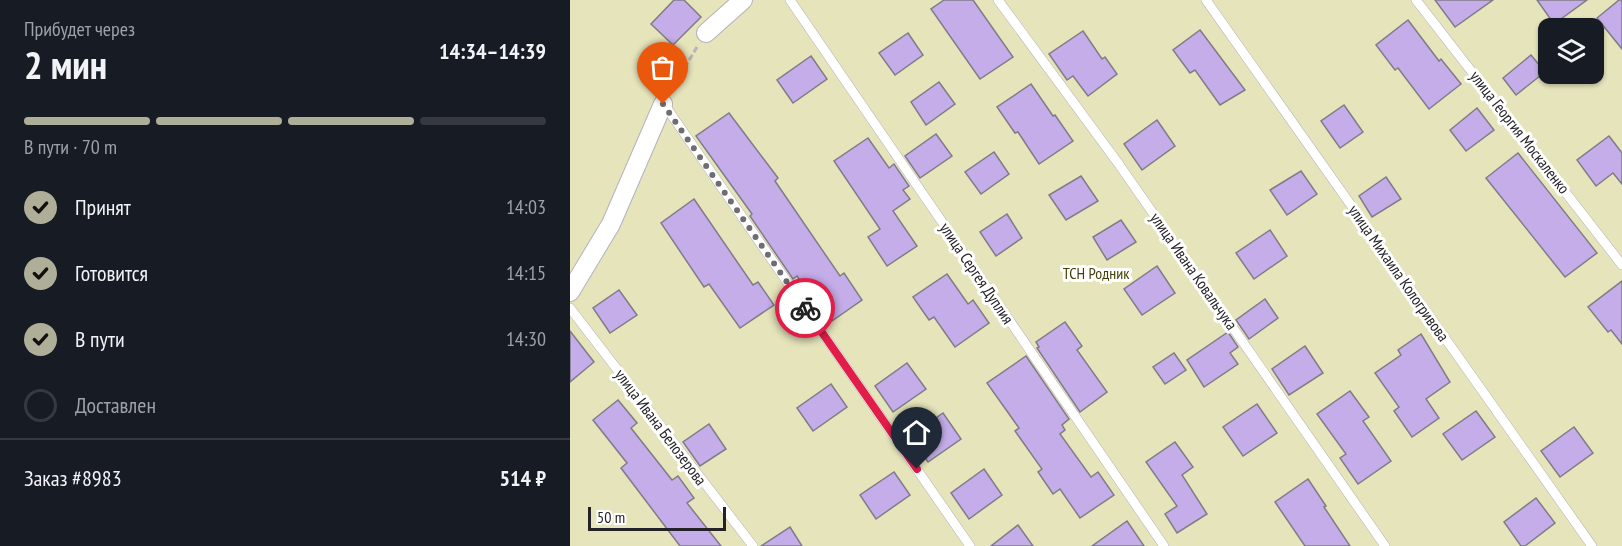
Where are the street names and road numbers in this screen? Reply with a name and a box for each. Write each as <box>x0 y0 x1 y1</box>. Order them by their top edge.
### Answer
street label: улица Георгия Москаленко <box>1466 67 1574 198</box>
street label: улица Михаила Кологривова <box>1344 201 1454 345</box>
street label: улица Ивана Ковальчука <box>1146 209 1242 333</box>
street label: улица Сергея Дуплия <box>936 218 1018 328</box>
street label: улица Ивана Белозерова <box>611 365 711 489</box>

